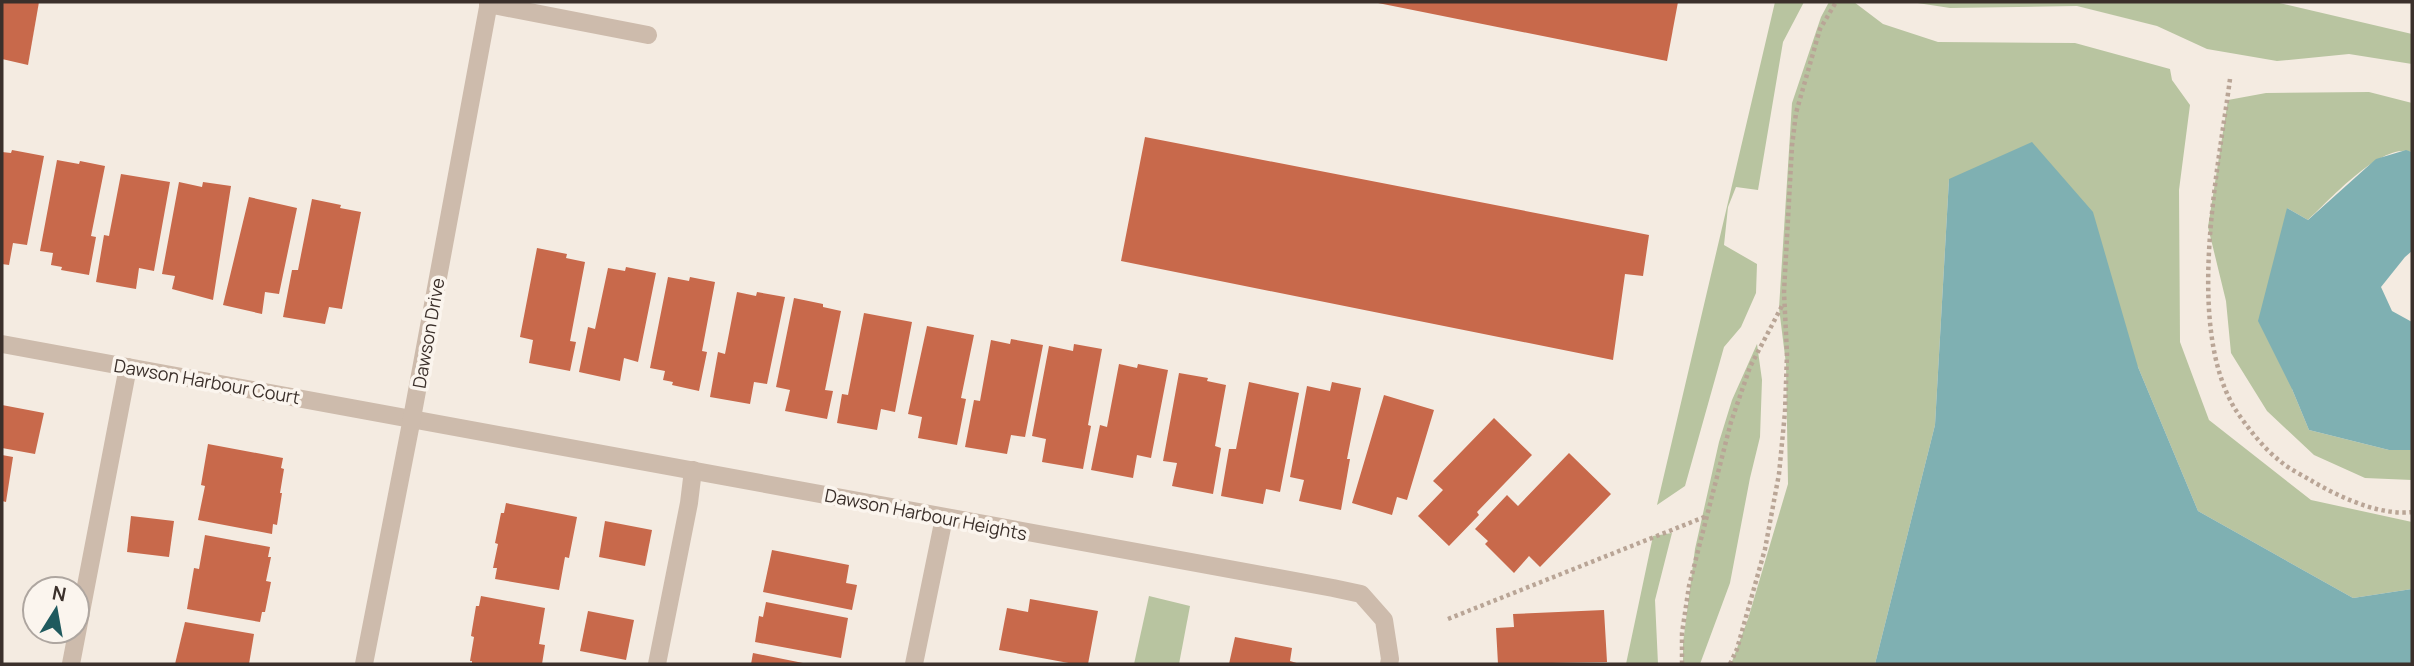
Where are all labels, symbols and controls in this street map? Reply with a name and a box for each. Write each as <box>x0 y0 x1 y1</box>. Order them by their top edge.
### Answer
street label: Dawson Drive <box>406 276 450 390</box>
street label: Dawson Harbour Court <box>112 353 302 409</box>
street label: Dawson Harbour Heights <box>823 483 1029 545</box>
north arrow <box>21 575 91 645</box>
text: N <box>50 579 68 607</box>

